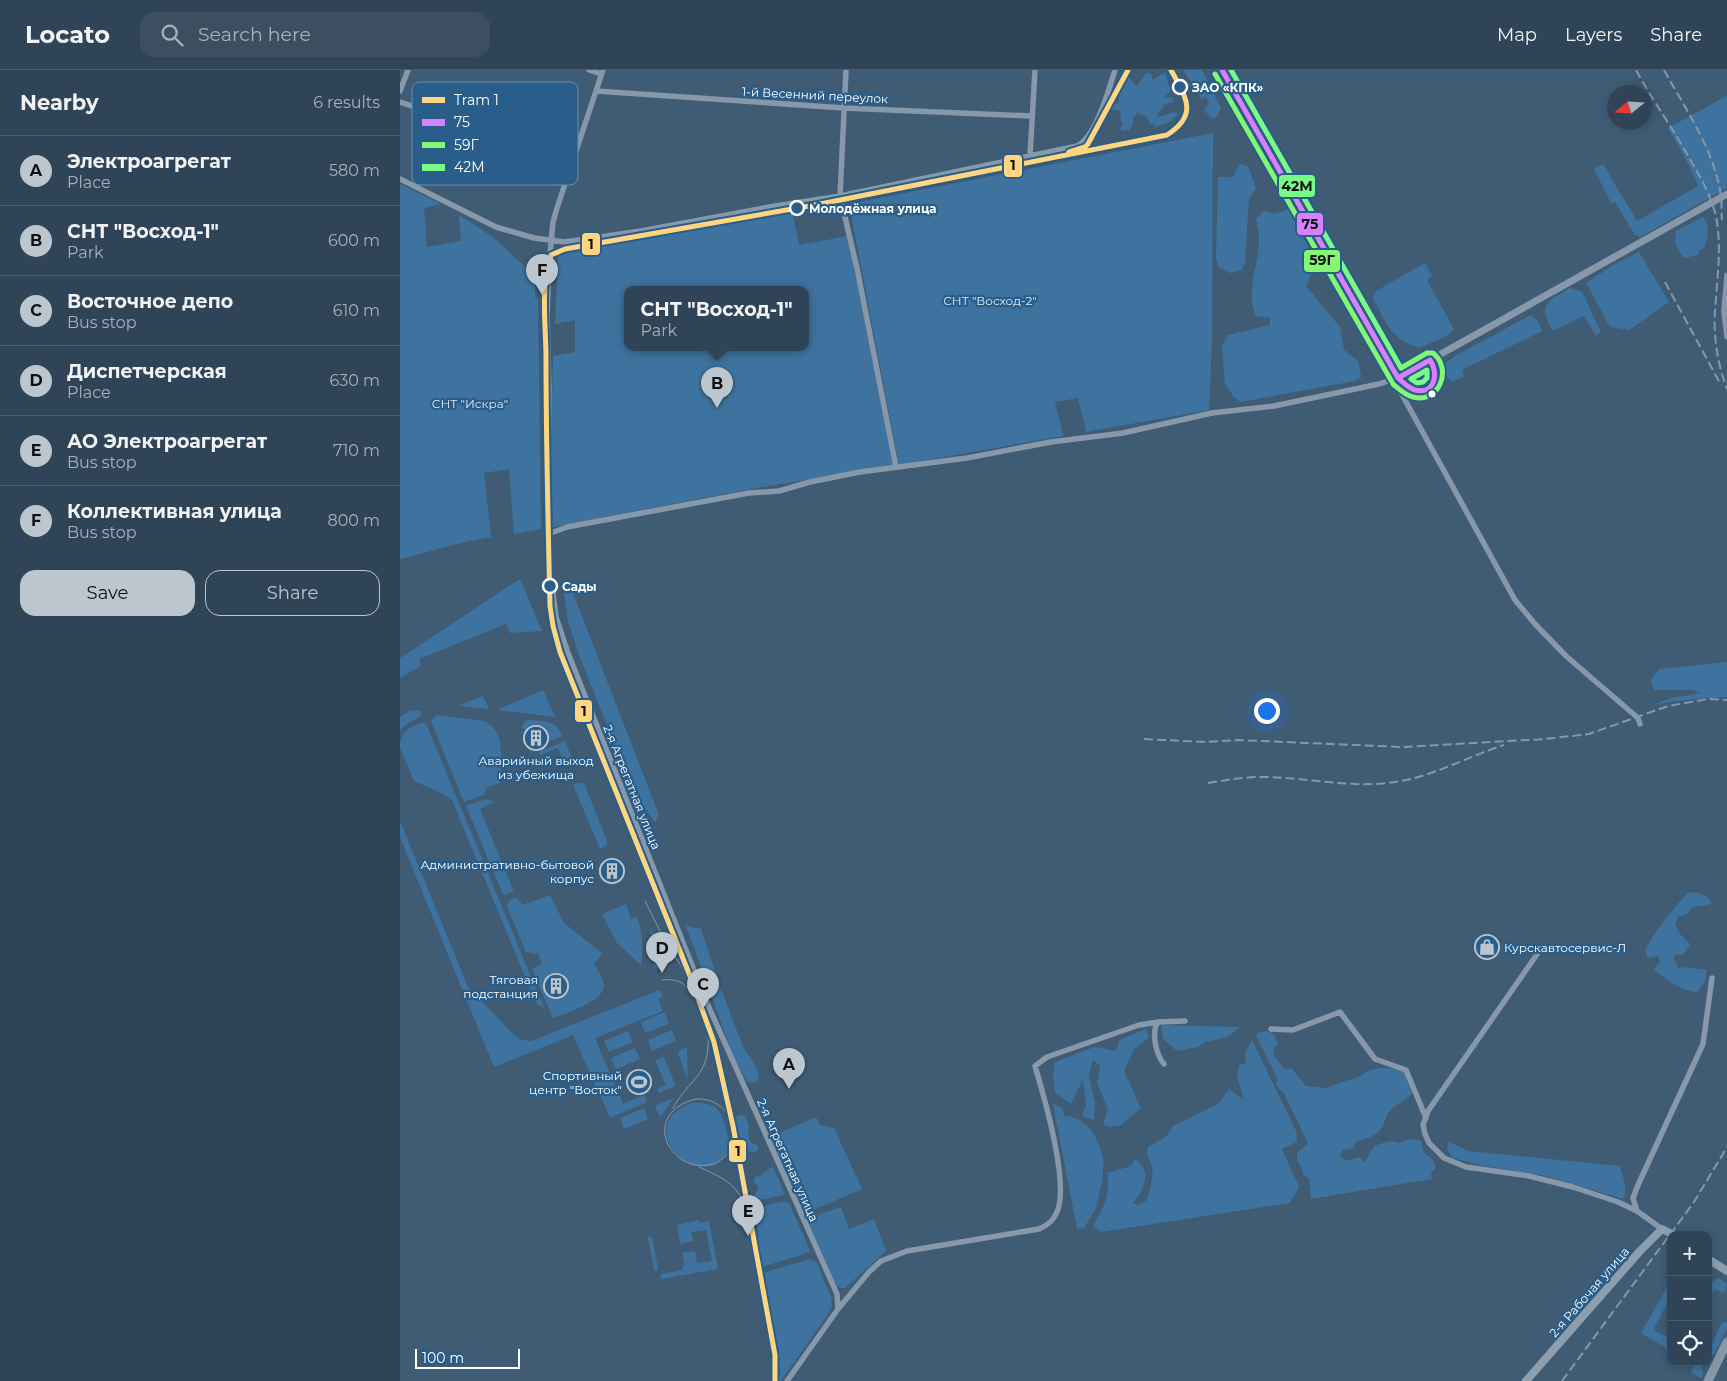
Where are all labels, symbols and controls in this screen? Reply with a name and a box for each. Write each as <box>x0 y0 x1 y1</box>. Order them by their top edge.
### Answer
search box <box>140 12 490 57</box>
text: Locato <box>25 20 110 49</box>
icon: search <box>158 21 186 49</box>
text: Search here <box>198 23 311 46</box>
text: Map <box>1497 24 1537 46</box>
text: Layers <box>1565 24 1622 46</box>
text: Share <box>1650 24 1702 46</box>
marker: ЗАО «КПК» <box>1172 79 1188 95</box>
place label: ЗАО «КПК» <box>1191 80 1264 95</box>
legend <box>412 82 578 185</box>
street label: 1-й Весенний переулок <box>742 84 888 106</box>
north arrow <box>1607 85 1652 130</box>
text: Nearby <box>20 90 99 115</box>
text: Tram 1 <box>454 91 499 109</box>
text: 6 results <box>313 93 380 112</box>
text: 75 <box>454 113 470 131</box>
text: 59Г <box>454 136 478 154</box>
text: Электроагрегат <box>67 150 231 173</box>
line badge: 1 <box>1003 154 1023 178</box>
text: 1 <box>1010 156 1016 174</box>
text: 42M <box>454 158 485 176</box>
text: A <box>30 161 42 180</box>
text: 580 m <box>329 161 380 180</box>
text: Place <box>67 173 111 192</box>
line badge: 42M <box>1278 174 1316 198</box>
text: 42M <box>1281 177 1313 195</box>
marker: Молодёжная улица <box>789 200 805 216</box>
place label: Молодёжная улица <box>809 201 937 216</box>
line badge: 75 <box>1296 212 1324 236</box>
text: 75 <box>1302 215 1318 233</box>
text: СНТ "Восход-1" <box>67 220 219 243</box>
text: B <box>30 231 42 250</box>
text: 600 m <box>328 231 380 250</box>
line badge: 1 <box>581 232 601 256</box>
text: 1 <box>588 235 594 253</box>
text: Park <box>67 243 104 262</box>
line badge: 59Г <box>1303 249 1341 273</box>
text: 59Г <box>1309 251 1335 269</box>
pin: F <box>526 254 558 295</box>
popup <box>624 286 809 351</box>
text: Восточное депо <box>67 290 233 313</box>
park label: СНТ "Восход-2" <box>943 293 1037 308</box>
text: СНТ "Восход-1" <box>641 298 792 321</box>
text: C <box>30 301 42 320</box>
text: 610 m <box>333 301 380 320</box>
text: Bus stop <box>67 313 137 332</box>
text: Park <box>641 321 677 340</box>
text: Диспетчерская <box>67 360 227 383</box>
pin: B <box>701 367 733 408</box>
text: D <box>29 371 43 390</box>
text: 630 m <box>329 371 380 390</box>
text: Place <box>67 383 111 402</box>
unlabelled marker <box>1427 389 1437 399</box>
park label: СНТ "Искра" <box>432 396 508 411</box>
text: АО Электроагрегат <box>67 430 267 453</box>
text: E <box>31 441 41 460</box>
text: 710 m <box>333 441 380 460</box>
text: Bus stop <box>67 453 137 472</box>
text: Коллективная улица <box>67 500 282 523</box>
text: F <box>31 511 41 530</box>
text: 800 m <box>327 511 380 530</box>
text: Bus stop <box>67 523 137 542</box>
button: Save <box>20 570 195 616</box>
button: Share <box>205 570 380 616</box>
marker: Сады <box>542 578 558 594</box>
place label: Сады <box>562 579 597 594</box>
your location <box>1254 698 1280 724</box>
line badge: 1 <box>574 699 593 723</box>
text: 1 <box>581 702 587 720</box>
street label: 2-я Агрегатная улица <box>600 722 664 852</box>
building icon: Аварийный выход из убежища <box>523 725 549 751</box>
place label: Аварийный выход из убежища <box>478 753 594 782</box>
place label: Административно-бытовой корпус <box>420 857 594 886</box>
building icon: Административно-бытовой корпус <box>599 858 625 884</box>
pin: D <box>646 932 678 973</box>
shop icon: Курскавтосервис-Л <box>1474 934 1500 960</box>
place label: Курскавтосервис-Л <box>1504 940 1626 955</box>
pin: C <box>687 968 719 1009</box>
place label: Тяговая подстанция <box>463 972 538 1001</box>
building icon: Тяговая подстанция <box>543 973 569 999</box>
pin: A <box>773 1048 805 1089</box>
place label: Спортивный центр "Восток" <box>529 1068 622 1097</box>
sports icon: Спортивный центр "Восток" <box>626 1069 652 1095</box>
street label: 2-я Агрегатная улица <box>754 1096 822 1224</box>
line badge: 1 <box>728 1139 747 1163</box>
text: 1 <box>735 1142 741 1160</box>
pin: E <box>732 1195 764 1236</box>
map controls <box>1667 1231 1712 1366</box>
button: + <box>1667 1231 1712 1276</box>
street label: 2-я Рабочая улица <box>1546 1244 1632 1340</box>
button: − <box>1667 1276 1712 1321</box>
button: locate <box>1667 1321 1712 1366</box>
scale bar <box>415 1346 520 1369</box>
text: 100 m <box>422 1349 464 1367</box>

